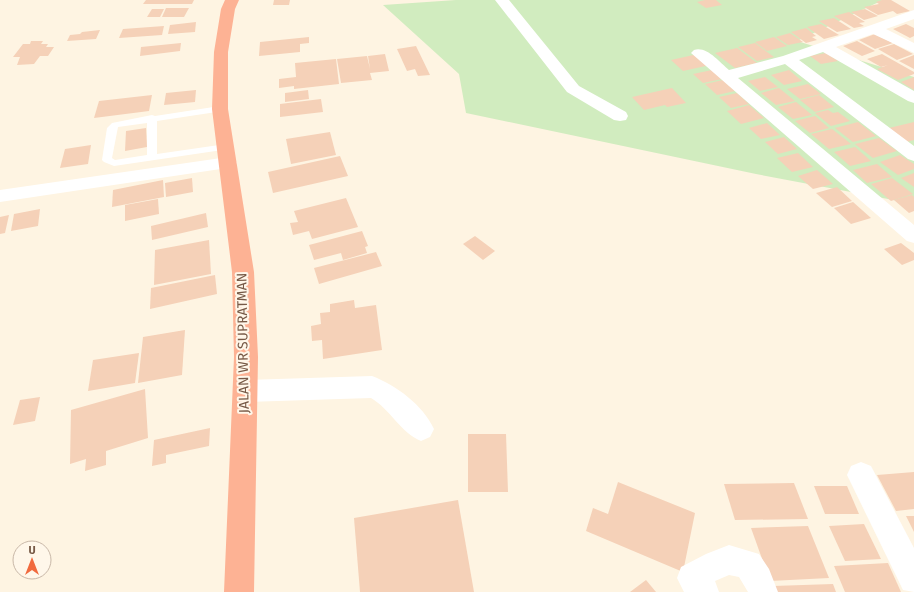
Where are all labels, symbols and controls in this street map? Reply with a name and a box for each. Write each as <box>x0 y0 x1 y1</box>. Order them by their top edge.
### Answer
street label: JALAN WR SUPRATMAN <box>233 273 253 413</box>
north arrow <box>12 540 52 580</box>
text: U <box>28 544 36 557</box>

